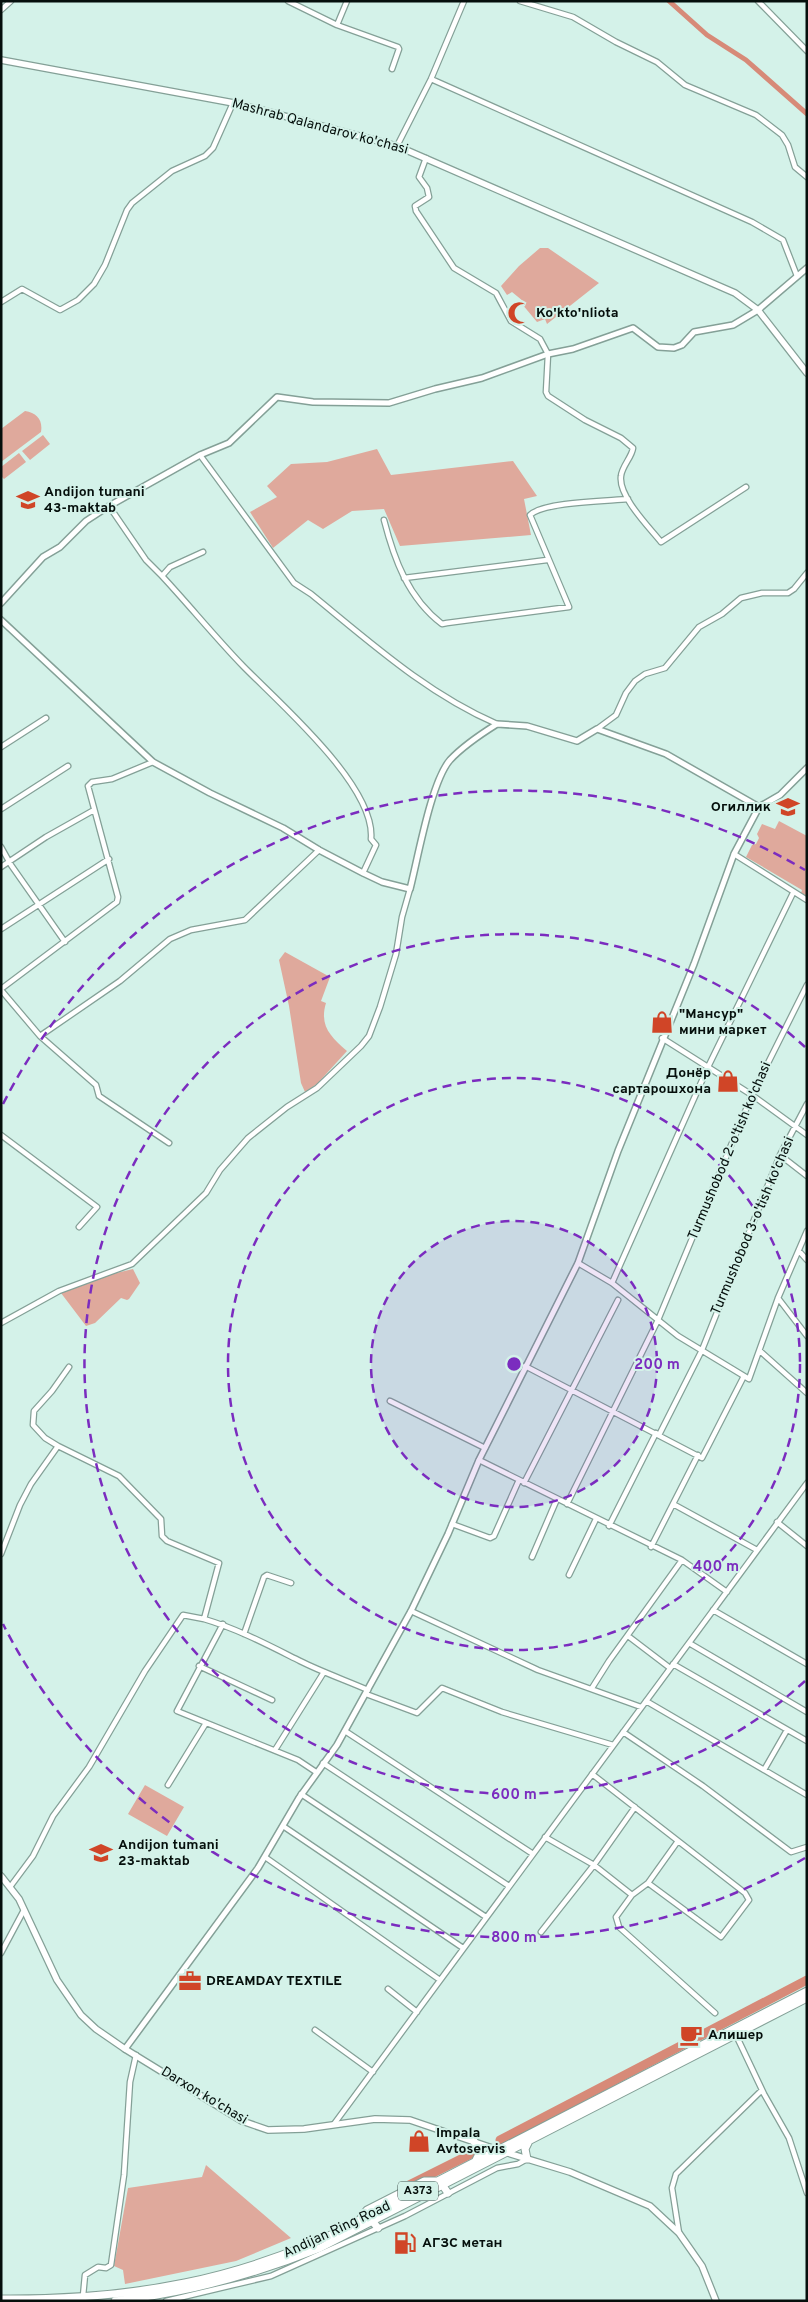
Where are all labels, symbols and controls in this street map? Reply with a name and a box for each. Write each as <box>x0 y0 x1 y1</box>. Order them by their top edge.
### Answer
street label: Mashrab Qalandarov ko'chasi <box>230 95 410 159</box>
mosque icon: Ko'kto'nliota <box>506 300 532 326</box>
place label: Ko'kto'nliota <box>536 305 619 322</box>
place label: Andijon tumani 43-maktab <box>44 484 145 517</box>
school or university icon: Andijon tumani 43-maktab <box>15 487 41 513</box>
school or university icon: Огиллик <box>775 794 801 820</box>
place label: Огиллик <box>711 799 771 816</box>
place label: "Мансур" мини маркет <box>679 1006 767 1039</box>
shop icon: "Мансур" мини маркет <box>649 1009 675 1035</box>
street label: Turmushobod 2-o'tish ko'chasi <box>685 1059 775 1243</box>
place label: Донёр сартарошхона <box>612 1065 711 1098</box>
shop icon: Донёр сартарошхона <box>715 1068 741 1094</box>
street label: Turmushobod 3-o'tish ko'chasi <box>708 1134 798 1318</box>
centre of rings <box>505 1355 523 1373</box>
text: 200 m <box>634 1356 680 1375</box>
text: 400 m <box>693 1558 739 1577</box>
text: 600 m <box>491 1786 537 1805</box>
place label: Andijon tumani 23-maktab <box>118 1837 219 1870</box>
school or university icon: Andijon tumani 23-maktab <box>88 1840 114 1866</box>
text: 800 m <box>491 1929 537 1948</box>
office icon: DREAMDAY TEXTILE <box>177 1968 203 1994</box>
place label: DREAMDAY TEXTILE <box>206 1973 342 1990</box>
cafe icon: Алишер <box>678 2022 704 2048</box>
place label: Алишер <box>708 2027 763 2044</box>
street label: Darxon ko'chasi <box>158 2063 250 2129</box>
place label: Impala Avtoservis <box>436 2125 506 2158</box>
shop icon: Impala Avtoservis <box>406 2128 432 2154</box>
road number: A373 <box>398 2182 438 2200</box>
street label: Andijan Ring Road <box>281 2198 393 2262</box>
fuel station icon: АГЗС метан <box>392 2230 418 2256</box>
place label: АГЗС метан <box>422 2235 502 2252</box>

